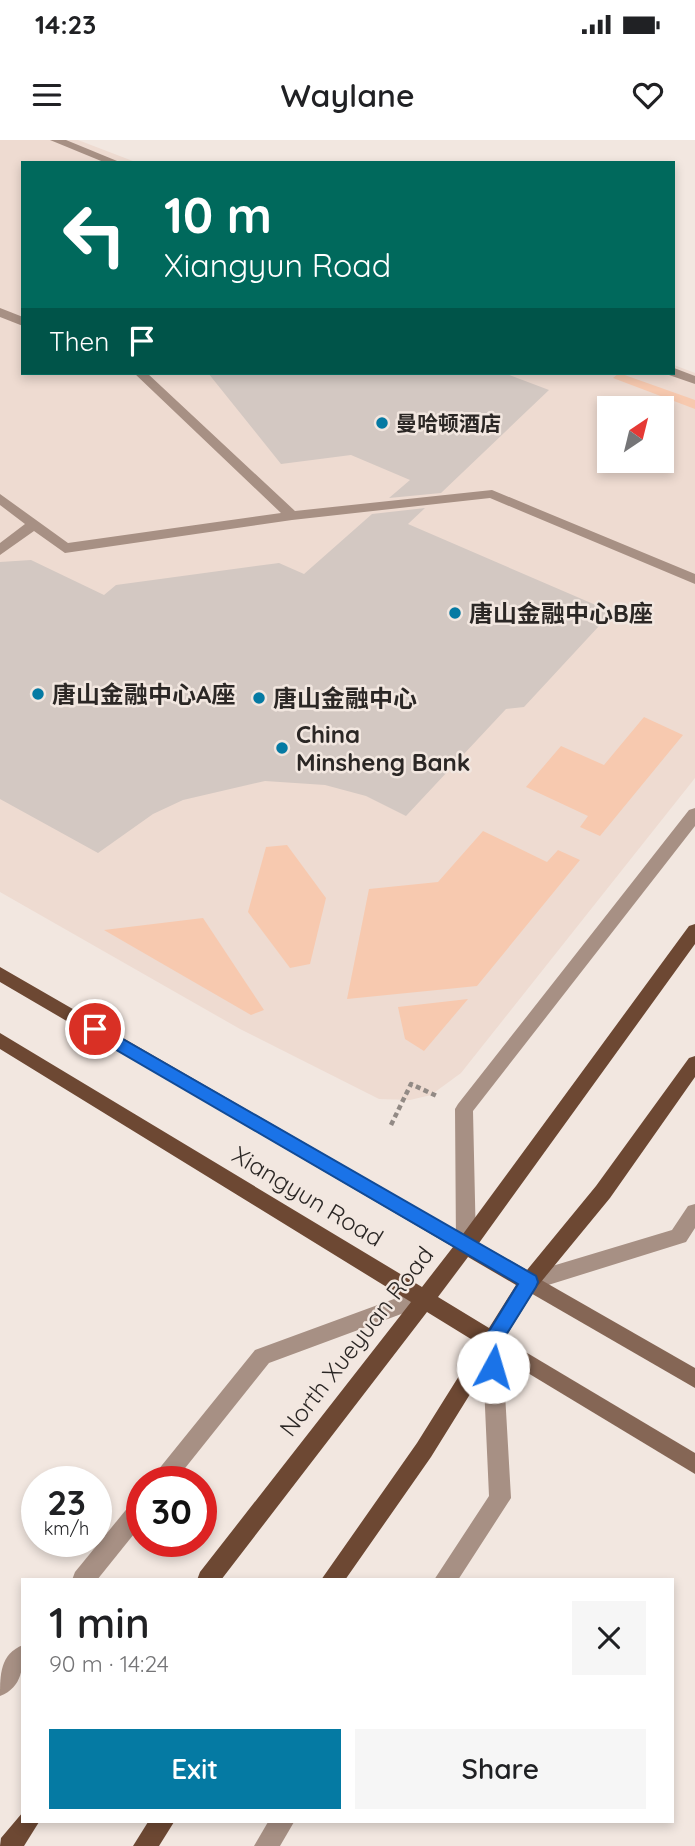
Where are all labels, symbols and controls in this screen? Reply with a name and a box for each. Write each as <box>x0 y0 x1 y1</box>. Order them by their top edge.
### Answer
text: 14:23 <box>35 8 96 41</box>
text: Waylane <box>280 75 415 115</box>
icon: menu <box>28 76 66 114</box>
icon: heart <box>629 76 667 114</box>
text: 10 m <box>164 184 272 245</box>
icon: left <box>49 189 140 280</box>
text: Xiangyun Road <box>164 245 391 285</box>
icon: arrive <box>123 322 161 360</box>
text: Then <box>49 325 109 358</box>
north arrow <box>597 396 674 472</box>
map controls <box>597 396 674 473</box>
place label: 曼哈顿酒店 <box>396 410 501 436</box>
marker: 曼哈顿酒店 <box>374 415 390 431</box>
place label: 唐山金融中心B座 <box>469 598 653 628</box>
marker: 唐山金融中心B座 <box>447 605 463 621</box>
place label: 唐山金融中心A座 <box>52 679 235 709</box>
place label: 唐山金融中心 <box>273 683 417 713</box>
marker: 唐山金融中心A座 <box>30 686 46 702</box>
marker: 唐山金融中心 <box>251 690 267 706</box>
place label: China Minsheng Bank <box>296 719 471 777</box>
marker: China Minsheng Bank <box>274 740 290 756</box>
pin <box>65 999 125 1059</box>
icon: arrive <box>76 1010 114 1048</box>
street label: Xiangyun Road <box>227 1139 389 1253</box>
street label: North Xueyuan Road <box>273 1240 439 1442</box>
position arrow <box>456 1330 530 1404</box>
speed limit sign: 30 <box>126 1466 217 1557</box>
text: 23 <box>47 1480 86 1524</box>
text: km/h <box>44 1517 89 1540</box>
text: 1 min <box>49 1596 150 1649</box>
button: close <box>572 1601 646 1675</box>
text: 90 m · 14:24 <box>49 1649 169 1678</box>
button: Exit <box>49 1729 341 1809</box>
button: Share <box>355 1729 646 1809</box>

